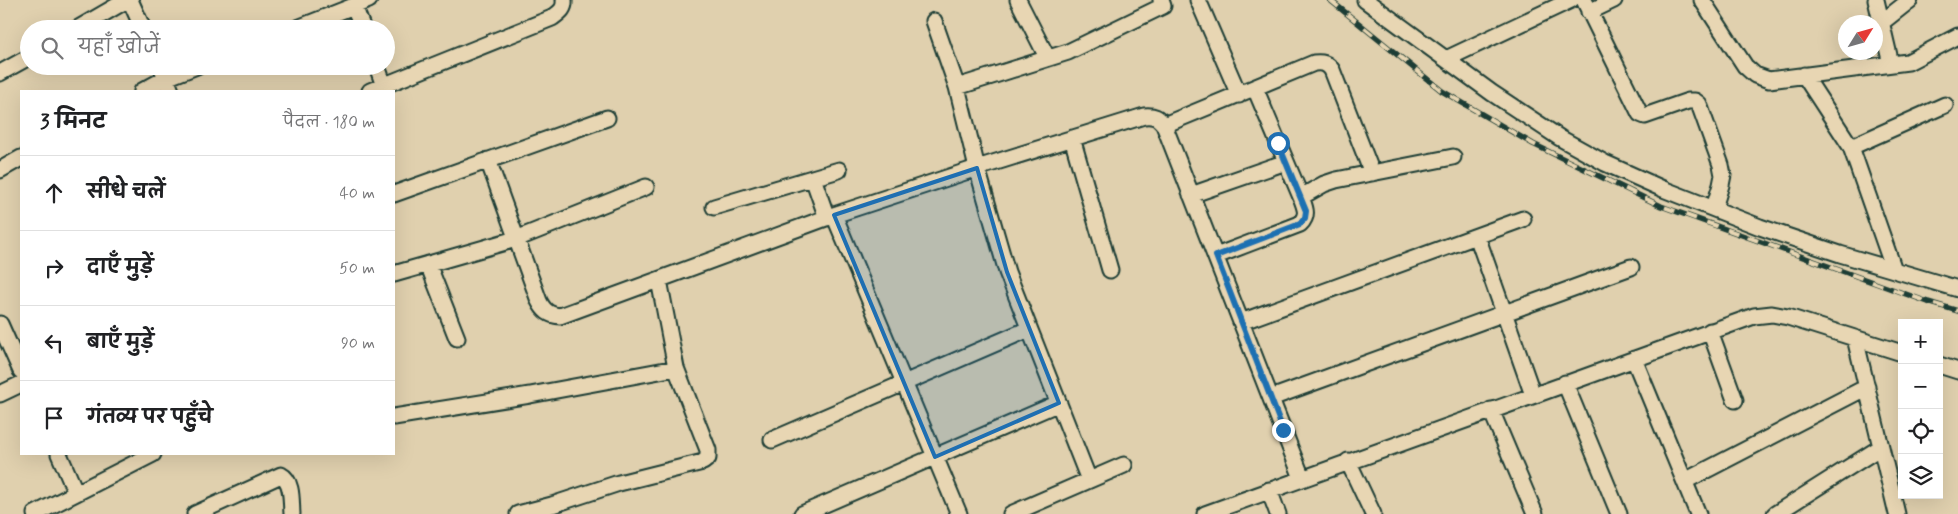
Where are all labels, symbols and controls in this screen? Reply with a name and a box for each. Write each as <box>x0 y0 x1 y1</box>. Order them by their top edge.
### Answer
north arrow <box>1838 15 1883 60</box>
search box <box>20 20 395 75</box>
icon: search <box>38 34 66 62</box>
text: यहाँ खोजें <box>78 35 160 60</box>
text: 3 मिनट <box>40 108 106 136</box>
text: पैदल · 180 m <box>283 112 375 133</box>
route start <box>1267 132 1290 155</box>
icon: ahead <box>40 179 68 207</box>
text: सीधे चलें <box>87 180 165 205</box>
text: 40 m <box>339 183 375 204</box>
icon: right <box>40 254 68 282</box>
text: दाएँ मुड़ें <box>87 255 153 280</box>
text: 50 m <box>339 258 375 279</box>
map controls <box>1898 319 1943 499</box>
button: + <box>1898 319 1943 364</box>
icon: left <box>40 329 68 357</box>
text: बाएँ मुड़ें <box>87 330 154 355</box>
text: 90 m <box>341 333 375 354</box>
button: − <box>1898 364 1943 409</box>
icon: arrive <box>40 404 68 432</box>
text: गंतव्य पर पहुँचे <box>87 405 213 430</box>
button: locate <box>1898 409 1943 454</box>
route end <box>1272 419 1295 442</box>
button: layers <box>1898 454 1943 499</box>

